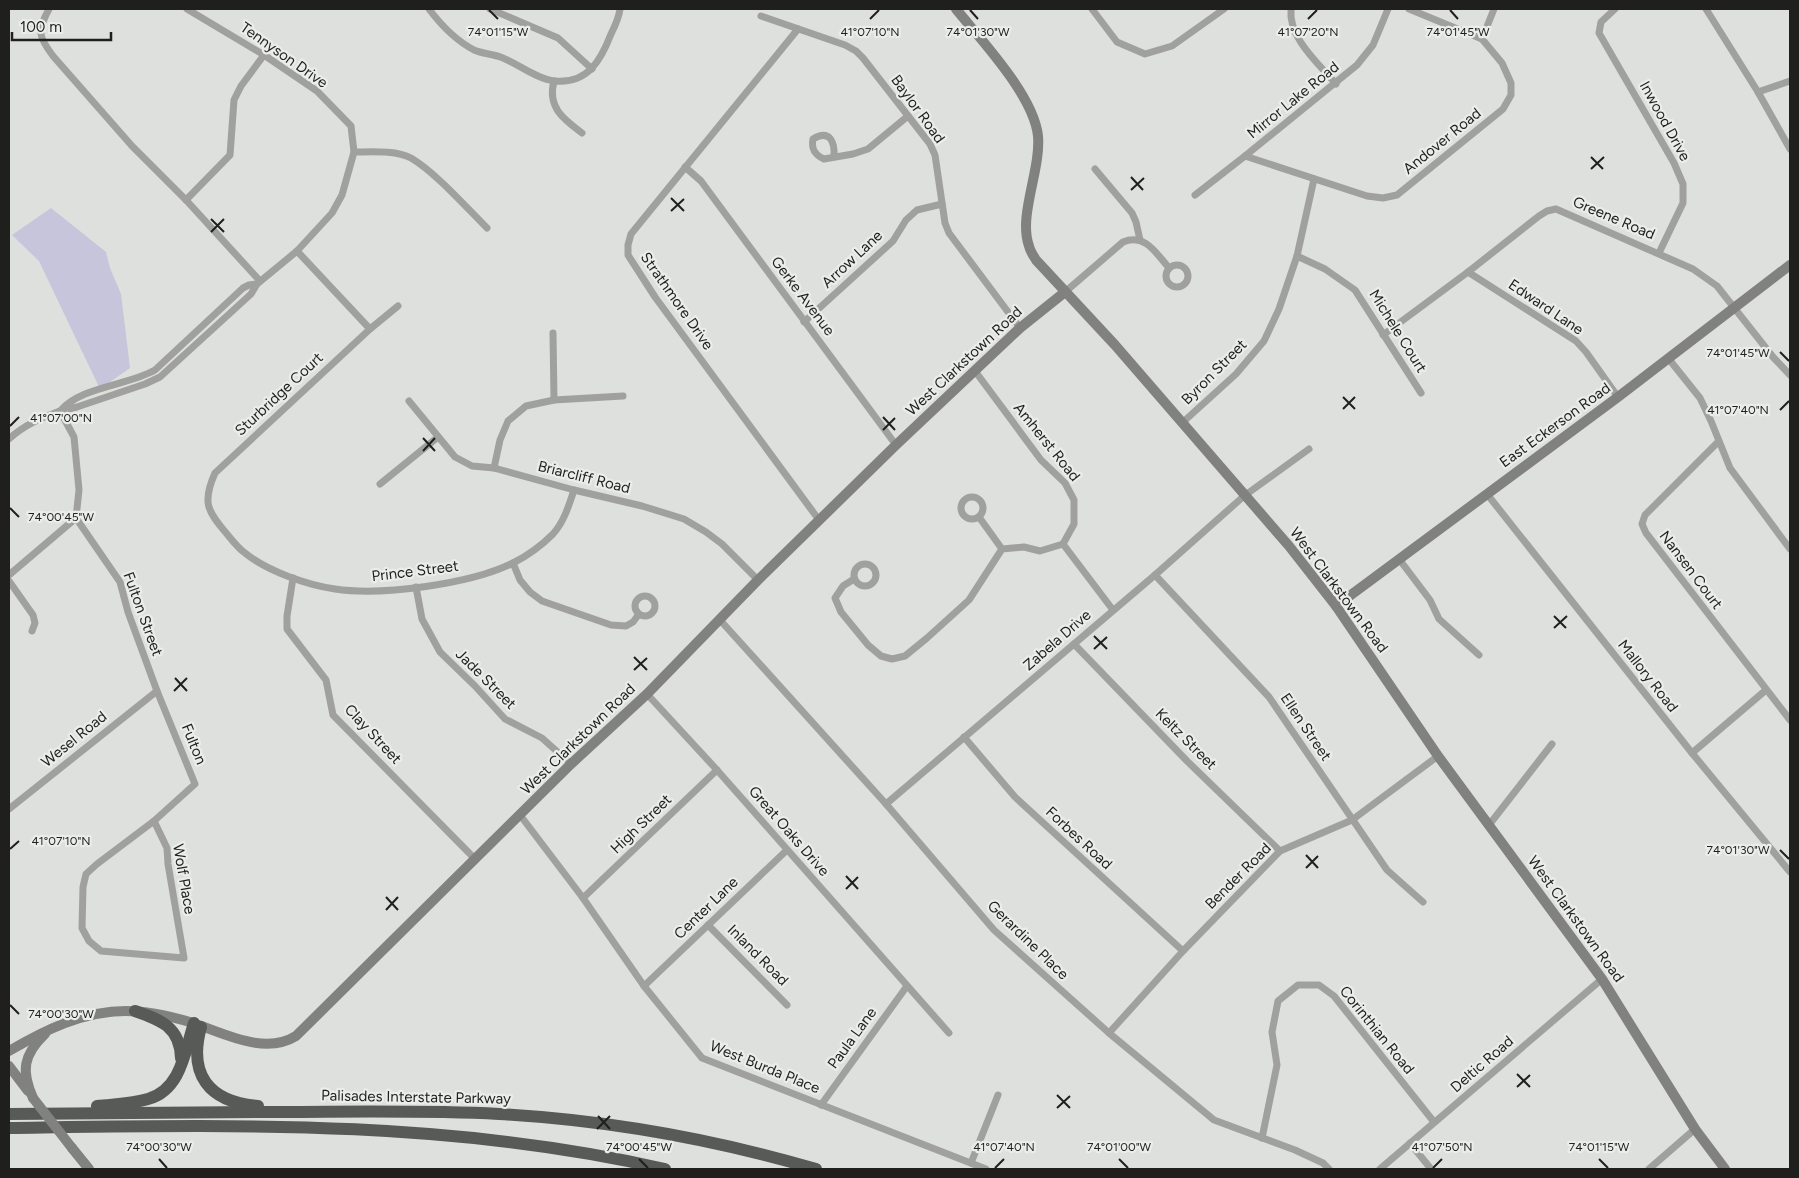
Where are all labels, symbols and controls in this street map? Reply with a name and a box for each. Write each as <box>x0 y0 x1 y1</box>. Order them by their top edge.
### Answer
scale bar <box>12 10 111 42</box>
text: 100 m <box>20 18 62 36</box>
street label: Tennyson Drive <box>237 18 331 92</box>
text: 74°01'15"W <box>468 25 529 39</box>
text: 41°07'10"N <box>840 25 900 39</box>
text: 74°01'30"W <box>947 25 1010 39</box>
text: 41°07'20"N <box>1278 25 1338 39</box>
text: 74°01'45"W <box>1426 25 1490 39</box>
street label: Mirror Lake Road <box>1244 58 1342 142</box>
street label: Baylor Road <box>887 71 949 147</box>
street label: Inwood Drive <box>1636 78 1694 164</box>
street label: Andover Road <box>1399 104 1485 178</box>
street label: Greene Road <box>1570 193 1658 243</box>
street label: Arrow Lane <box>818 226 886 292</box>
street label: Strathmore Drive <box>637 249 717 353</box>
street label: Gerke Avenue <box>767 253 839 339</box>
street label: Edward Lane <box>1505 275 1587 339</box>
street label: Michele Court <box>1365 286 1431 376</box>
street label: West Clarkstown Road <box>902 303 1026 419</box>
street label: Byron Street <box>1178 335 1251 408</box>
text: 74°01'45"W <box>1706 346 1770 360</box>
street label: Sturbridge Court <box>231 348 327 439</box>
street label: East Eckerson Road <box>1496 379 1614 471</box>
street label: Amherst Road <box>1010 399 1084 485</box>
text: 41°07'40"N <box>1707 403 1769 417</box>
text: 41°07'00"N <box>30 411 92 425</box>
street label: Briarcliff Road <box>536 457 632 497</box>
text: 74°00'45"W <box>28 510 94 524</box>
street label: West Clarkstown Road <box>1286 524 1392 656</box>
street label: Nansen Court <box>1656 527 1727 613</box>
street label: Prince Street <box>370 557 460 585</box>
street label: Fulton Street <box>119 570 167 659</box>
street label: Zabela Drive <box>1020 606 1094 674</box>
street label: Mallory Road <box>1614 636 1682 716</box>
street label: Jade Street <box>452 645 520 713</box>
street label: West Clarkstown Road <box>517 680 639 798</box>
street label: Ellen Street <box>1277 690 1335 765</box>
street label: Clay Street <box>341 700 405 768</box>
street label: Keltz Street <box>1152 705 1221 774</box>
street label: Wesel Road <box>38 707 110 771</box>
street label: Fulton <box>178 721 210 767</box>
street label: Great Oaks Drive <box>745 782 833 880</box>
street label: High Street <box>607 790 675 857</box>
street label: Forbes Road <box>1042 803 1116 873</box>
text: 41°07'10"N <box>31 834 91 848</box>
street label: Bender Road <box>1201 839 1275 913</box>
street label: Wolf Place <box>169 842 199 916</box>
text: 74°01'30"W <box>1707 843 1770 857</box>
street label: West Clarkstown Road <box>1524 852 1628 986</box>
street label: Center Lane <box>670 873 742 943</box>
street label: Gerardine Place <box>984 897 1072 983</box>
street label: Inland Road <box>724 921 792 989</box>
street label: Corinthian Road <box>1336 982 1418 1078</box>
street label: Paula Lane <box>824 1004 880 1072</box>
text: 74°00'30"W <box>28 1007 94 1021</box>
street label: Deltic Road <box>1447 1032 1517 1096</box>
street label: West Burda Place <box>707 1037 823 1097</box>
street label: Palisades Interstate Parkway <box>321 1086 511 1108</box>
text: 74°00'30"W <box>126 1140 192 1154</box>
text: 74°00'45"W <box>606 1140 672 1154</box>
text: 41°07'40"N <box>973 1140 1035 1154</box>
text: 74°01'00"W <box>1087 1140 1152 1154</box>
text: 41°07'50"N <box>1411 1140 1473 1154</box>
text: 74°01'15"W <box>1569 1140 1630 1154</box>

